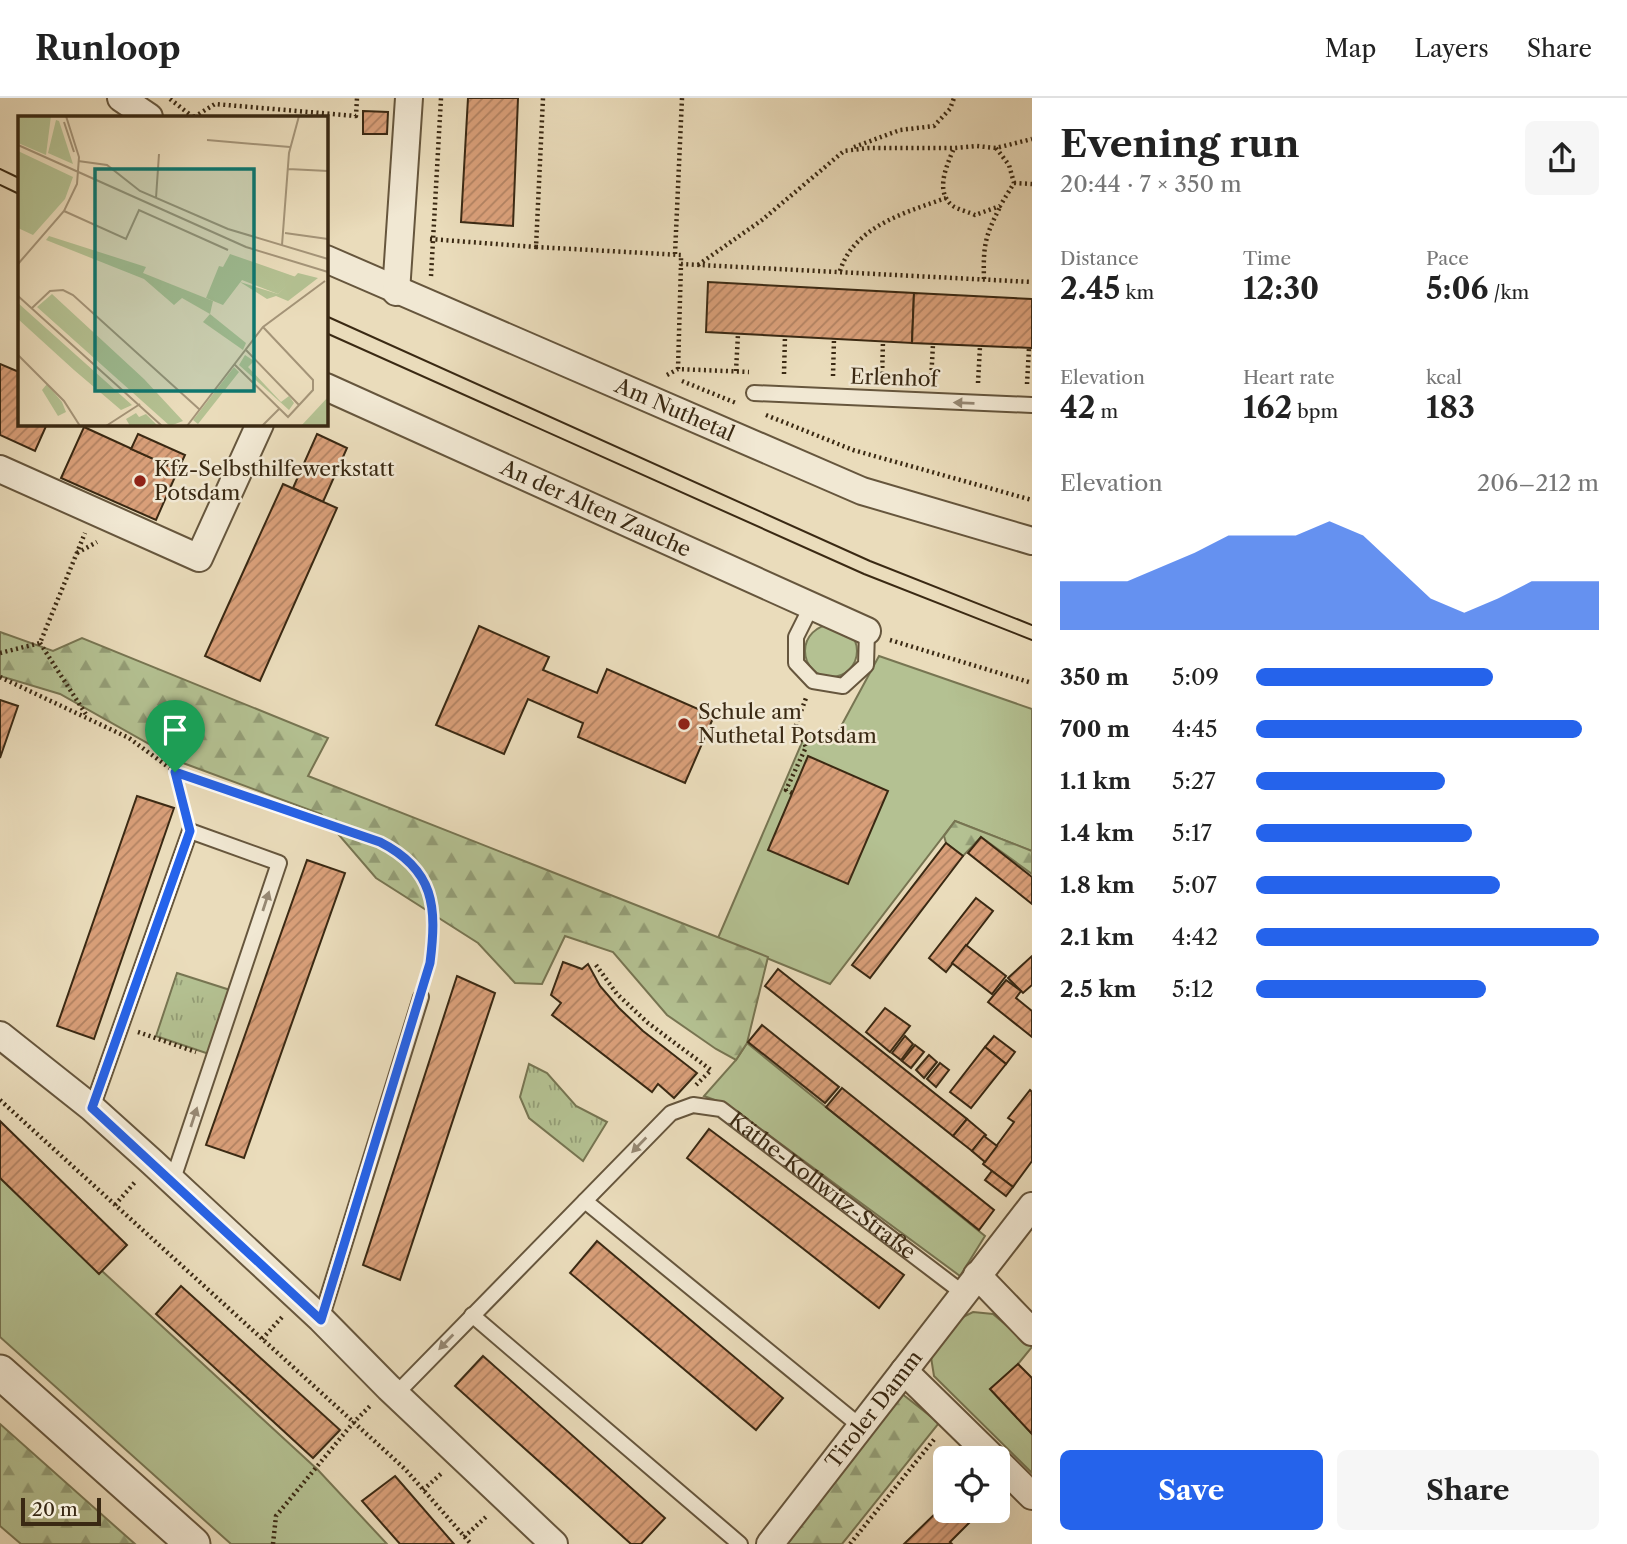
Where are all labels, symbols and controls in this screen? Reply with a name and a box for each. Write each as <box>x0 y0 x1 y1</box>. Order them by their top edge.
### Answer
text: Runloop <box>35 28 181 69</box>
text: Map <box>1325 34 1376 63</box>
text: Layers <box>1414 34 1489 63</box>
text: Share <box>1527 34 1592 63</box>
inset map <box>18 116 327 425</box>
text: Evening run <box>1060 120 1300 167</box>
button: share <box>1525 121 1599 195</box>
text: 20:44 · 7 × 350 m <box>1060 170 1242 198</box>
text: Distance <box>1060 247 1139 270</box>
text: Time <box>1243 247 1291 270</box>
text: Pace <box>1426 247 1469 270</box>
text: 2.45 <box>1060 270 1120 307</box>
text: 12:30 <box>1243 270 1319 307</box>
text: 5:06 <box>1426 270 1489 307</box>
text: km <box>1120 281 1154 304</box>
text: /km <box>1489 281 1529 304</box>
street label: Erlenhof <box>850 363 941 392</box>
text: Elevation <box>1060 366 1145 389</box>
text: Heart rate <box>1243 366 1335 389</box>
text: kcal <box>1426 366 1462 389</box>
street label: Am Nuthetal <box>610 372 738 446</box>
text: 42 <box>1060 389 1096 426</box>
text: 162 <box>1243 389 1292 426</box>
text: 183 <box>1426 389 1475 426</box>
one-way arrow <box>953 397 975 408</box>
text: m <box>1096 400 1118 423</box>
text: bpm <box>1292 400 1338 423</box>
street label: An der Alten Zauche <box>496 454 695 562</box>
place label: Kfz-Selbsthilfewerkstatt Potsdam <box>154 456 395 505</box>
text: Elevation <box>1060 469 1163 497</box>
text: 206–212 m <box>1477 469 1599 497</box>
marker: Kfz-Selbsthilfewerkstatt Potsdam <box>132 473 148 489</box>
text: 350 m <box>1060 663 1129 691</box>
text: 5:09 <box>1172 663 1219 691</box>
place label: Schule am Nuthetal Potsdam <box>698 699 877 748</box>
pin <box>145 700 205 772</box>
icon: arrive <box>156 711 194 749</box>
text: 700 m <box>1060 715 1130 743</box>
text: 4:45 <box>1172 715 1218 743</box>
marker: Schule am Nuthetal Potsdam <box>676 716 692 732</box>
text: 1.1 km <box>1060 767 1131 795</box>
text: 5:27 <box>1172 767 1216 795</box>
text: 1.4 km <box>1060 819 1134 847</box>
text: 5:17 <box>1172 819 1212 847</box>
text: 1.8 km <box>1060 871 1135 899</box>
text: 5:07 <box>1172 871 1217 899</box>
one-way arrow <box>261 891 272 912</box>
text: 2.1 km <box>1060 923 1134 951</box>
text: 4:42 <box>1172 923 1218 951</box>
text: 2.5 km <box>1060 975 1136 1003</box>
text: 5:12 <box>1172 975 1214 1003</box>
one-way arrow <box>189 1106 199 1127</box>
street label: Käthe-Kollwitz-Straße <box>724 1107 921 1264</box>
one-way arrow <box>632 1136 648 1153</box>
one-way arrow <box>437 1334 454 1351</box>
street label: Tiroler Damm <box>820 1345 928 1473</box>
map controls <box>933 1446 1010 1523</box>
button: locate <box>933 1446 1010 1523</box>
button: Save <box>1060 1450 1323 1530</box>
button: Share <box>1337 1450 1599 1530</box>
scale bar <box>21 1495 102 1527</box>
text: 20 m <box>32 1498 78 1521</box>

